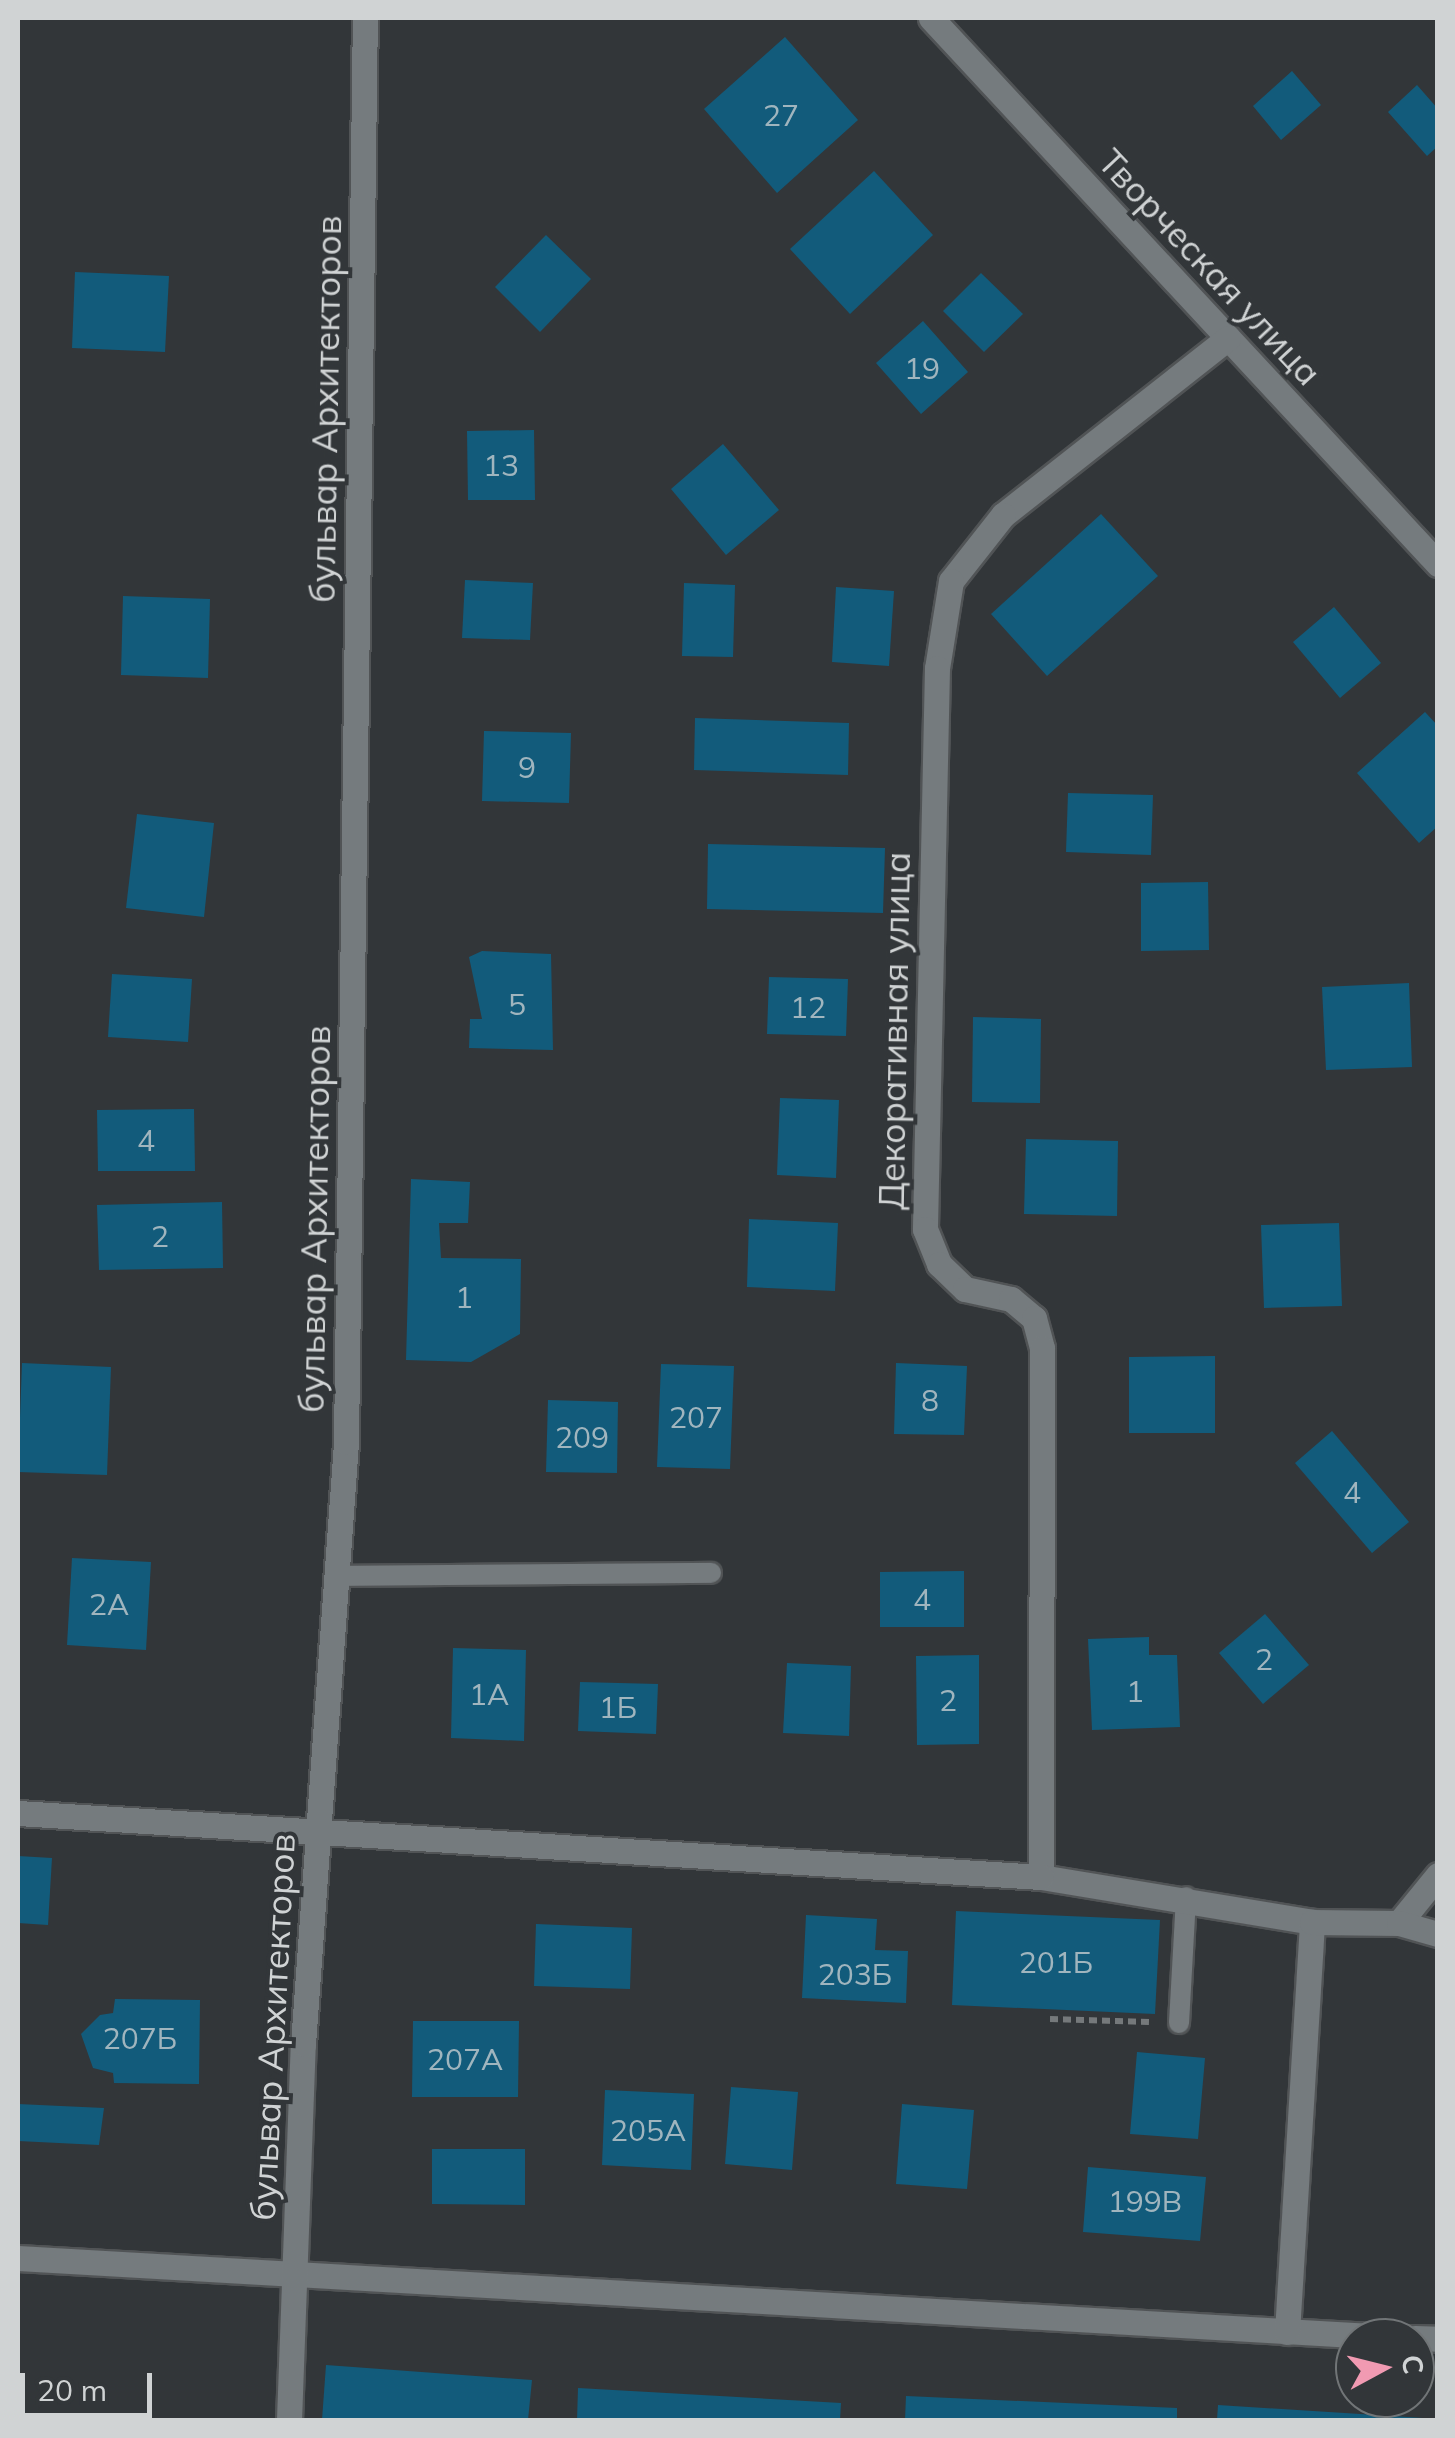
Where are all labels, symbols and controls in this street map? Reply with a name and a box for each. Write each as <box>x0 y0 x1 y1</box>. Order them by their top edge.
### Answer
house number: 27 <box>763 97 799 133</box>
street label: Творческая улица <box>1090 140 1330 394</box>
street label: бульвар Архитекторов <box>301 215 349 603</box>
house number: 19 <box>904 350 940 386</box>
house number: 13 <box>483 447 519 483</box>
house number: 9 <box>518 749 536 785</box>
street label: Декоративная улица <box>870 852 918 1210</box>
house number: 5 <box>508 986 526 1022</box>
house number: 12 <box>790 989 826 1025</box>
street label: бульвар Архитекторов <box>290 1025 338 1413</box>
house number: 4 <box>137 1122 155 1158</box>
house number: 2 <box>151 1218 169 1254</box>
house number: 1 <box>455 1279 473 1315</box>
house number: 8 <box>921 1382 939 1418</box>
house number: 207 <box>669 1399 723 1435</box>
house number: 209 <box>555 1419 609 1455</box>
house number: 4 <box>1343 1474 1361 1510</box>
house number: 4 <box>913 1581 931 1617</box>
house number: 2А <box>89 1586 129 1622</box>
house number: 2 <box>1255 1641 1273 1677</box>
house number: 1 <box>1126 1673 1144 1709</box>
house number: 1А <box>469 1676 509 1712</box>
house number: 2 <box>939 1682 957 1718</box>
house number: 1Б <box>599 1689 637 1725</box>
street label: бульвар Архитекторов <box>241 1833 303 2221</box>
house number: 201Б <box>1019 1944 1093 1980</box>
house number: 203Б <box>818 1956 892 1992</box>
house number: 207Б <box>103 2020 177 2056</box>
house number: 207А <box>427 2041 503 2077</box>
house number: 205А <box>610 2112 686 2148</box>
house number: 199В <box>1108 2183 1182 2219</box>
north arrow <box>1335 2318 1435 2418</box>
scale bar <box>25 2353 158 2415</box>
text: С <box>1395 2353 1432 2376</box>
text: 20 m <box>37 2371 107 2409</box>

